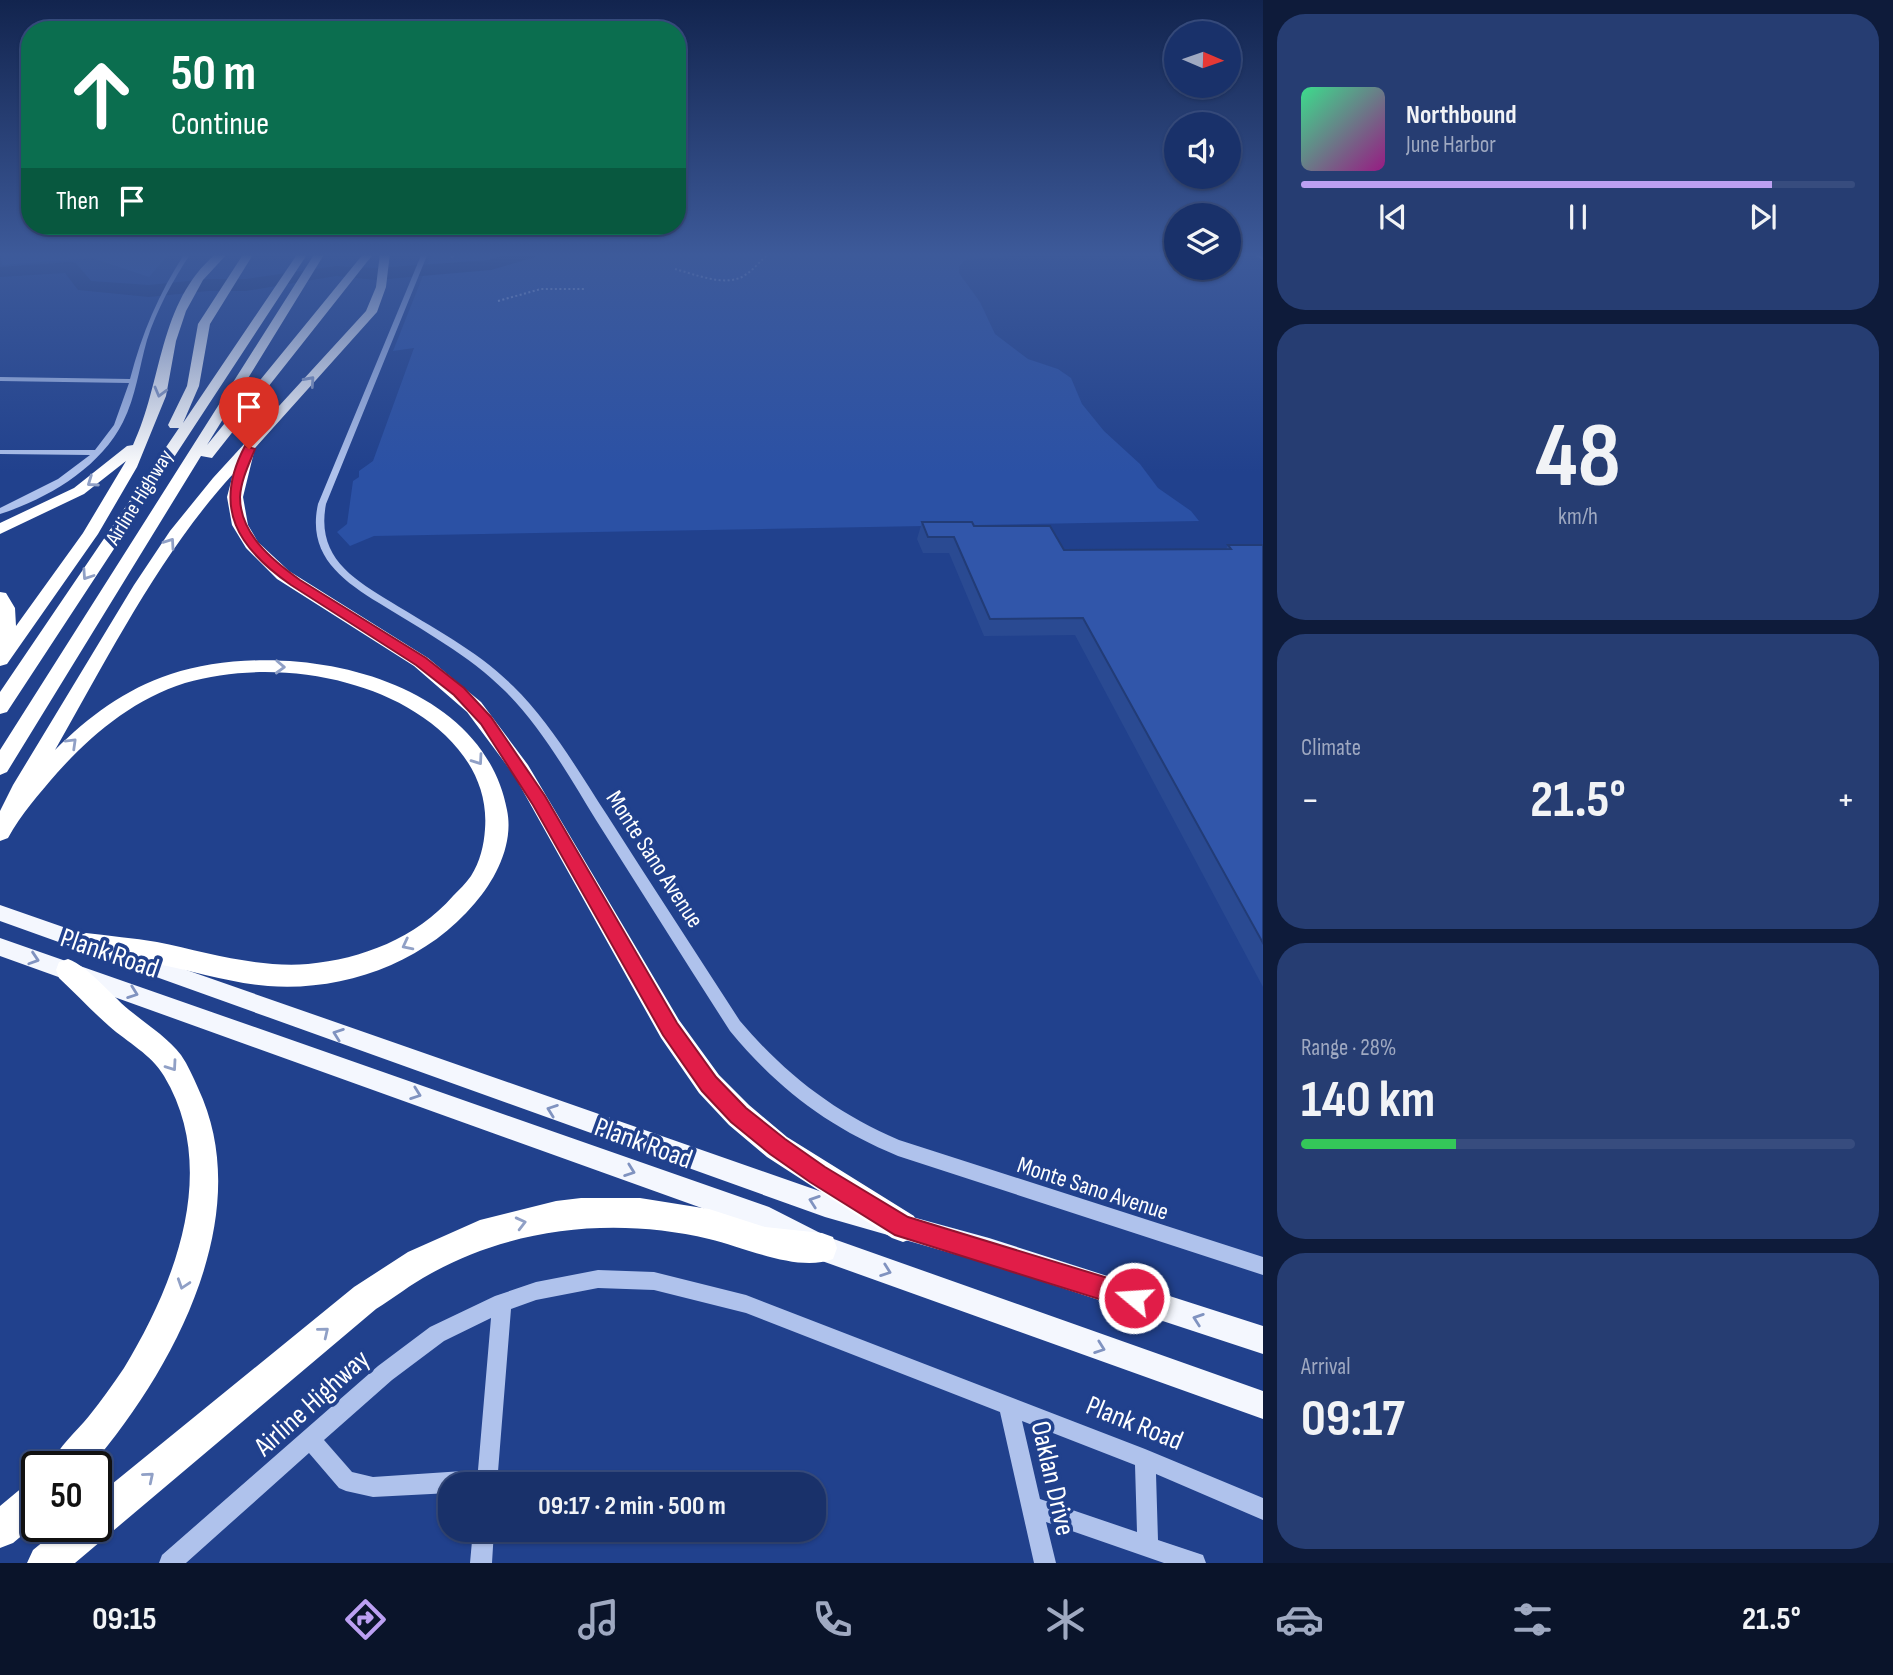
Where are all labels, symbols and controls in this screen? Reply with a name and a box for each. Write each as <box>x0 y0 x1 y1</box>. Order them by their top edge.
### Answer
north arrow <box>1164 21 1241 98</box>
map controls <box>1164 21 1241 280</box>
text: 50 m <box>171 45 256 104</box>
icon: ahead <box>56 49 147 140</box>
text: Northbound <box>1406 100 1517 131</box>
text: Continue <box>171 105 269 144</box>
button: sound <box>1164 112 1241 189</box>
text: June Harbor <box>1406 131 1496 159</box>
icon: arrive <box>113 182 151 220</box>
text: Then <box>56 186 99 217</box>
icon: previous <box>1374 198 1412 236</box>
icon: pause <box>1559 198 1597 236</box>
icon: next <box>1744 198 1782 236</box>
button: layers <box>1164 203 1241 280</box>
one-way arrow <box>302 376 315 389</box>
pin <box>219 377 279 449</box>
one-way arrow <box>153 386 168 398</box>
icon: arrive <box>230 388 268 426</box>
text: 48 <box>1535 403 1621 512</box>
street label: Airline Highway <box>100 445 178 550</box>
one-way arrow <box>87 474 100 486</box>
text: km/h <box>1558 503 1598 531</box>
one-way arrow <box>162 538 174 551</box>
one-way arrow <box>83 568 96 581</box>
one-way arrow <box>274 660 285 675</box>
text: Climate <box>1301 734 1361 762</box>
one-way arrow <box>64 738 77 751</box>
one-way arrow <box>470 752 482 765</box>
text: 21.5° <box>1530 769 1626 832</box>
text: − <box>1301 778 1320 823</box>
text: + <box>1836 778 1855 823</box>
street label: Monte Sano Avenue <box>600 785 710 933</box>
street label: Plank Road <box>56 921 163 986</box>
one-way arrow <box>402 937 415 950</box>
one-way arrow <box>28 951 40 965</box>
one-way arrow <box>126 985 138 999</box>
one-way arrow <box>333 1028 345 1042</box>
text: Range · 28% <box>1301 1034 1396 1062</box>
one-way arrow <box>164 1058 176 1071</box>
text: 140 km <box>1301 1069 1435 1132</box>
one-way arrow <box>410 1086 422 1100</box>
one-way arrow <box>547 1105 559 1119</box>
street label: Plank Road <box>590 1111 697 1176</box>
street label: Monte Sano Avenue <box>1013 1150 1172 1227</box>
one-way arrow <box>624 1163 636 1177</box>
one-way arrow <box>808 1195 820 1209</box>
one-way arrow <box>515 1217 527 1231</box>
position arrow <box>1097 1261 1171 1335</box>
one-way arrow <box>880 1263 892 1277</box>
one-way arrow <box>176 1278 191 1290</box>
one-way arrow <box>1193 1312 1205 1327</box>
one-way arrow <box>315 1328 328 1340</box>
one-way arrow <box>1094 1339 1106 1353</box>
street label: Airline Highway <box>247 1343 376 1464</box>
text: Arrival <box>1301 1353 1350 1381</box>
text: 09:17 <box>1301 1388 1405 1451</box>
street label: Plank Road <box>1081 1389 1188 1458</box>
street label: Oaklan Drive <box>1023 1418 1082 1539</box>
speed limit sign: 50 <box>21 1451 112 1542</box>
one-way arrow <box>141 1473 153 1486</box>
text: 09:17 · 2 min · 500 m <box>538 1491 726 1522</box>
icon: directions <box>341 1595 390 1644</box>
icon: music <box>574 1595 623 1644</box>
icon: phone <box>808 1595 857 1644</box>
icon: climate <box>1041 1595 1090 1644</box>
icon: car <box>1275 1595 1324 1644</box>
icon: filters <box>1508 1595 1557 1644</box>
text: 09:15 <box>92 1600 156 1639</box>
text: 21.5° <box>1742 1600 1801 1639</box>

